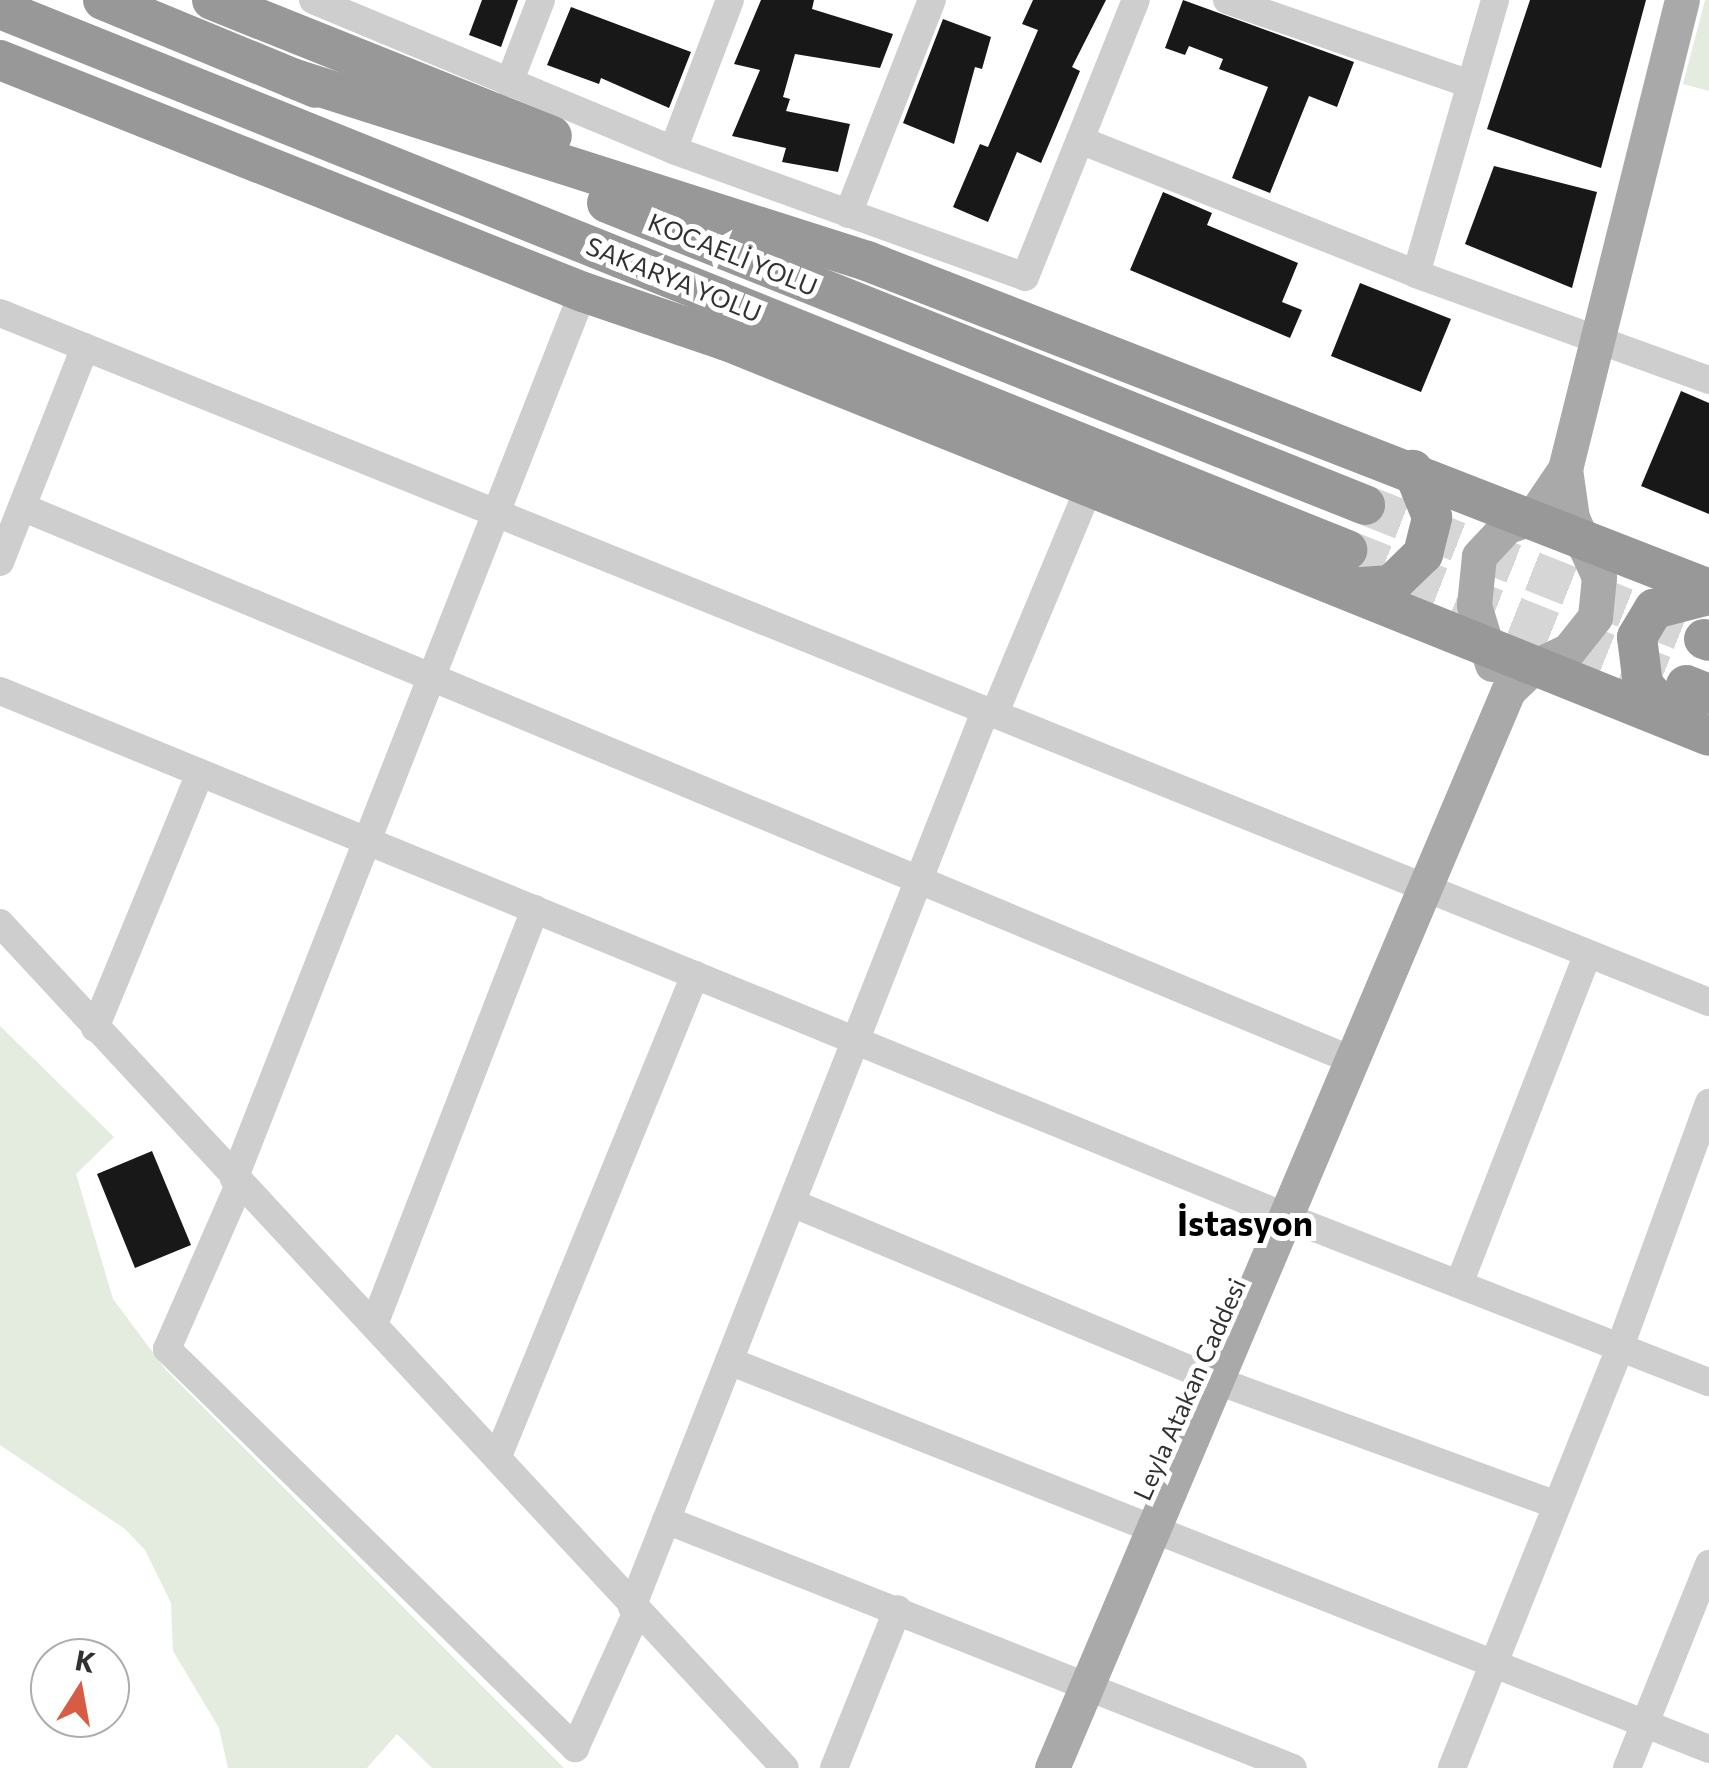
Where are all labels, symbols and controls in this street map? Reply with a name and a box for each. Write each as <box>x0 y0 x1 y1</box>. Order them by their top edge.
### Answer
street label: KOCAELİ YOLU <box>644 206 822 302</box>
street label: SAKARYA YOLU <box>582 230 766 328</box>
district label: İstasyon <box>1177 1201 1313 1243</box>
street label: Leyla Atakan Caddesi <box>1127 1273 1251 1505</box>
north arrow <box>30 1638 130 1738</box>
text: K <box>72 1642 98 1679</box>

